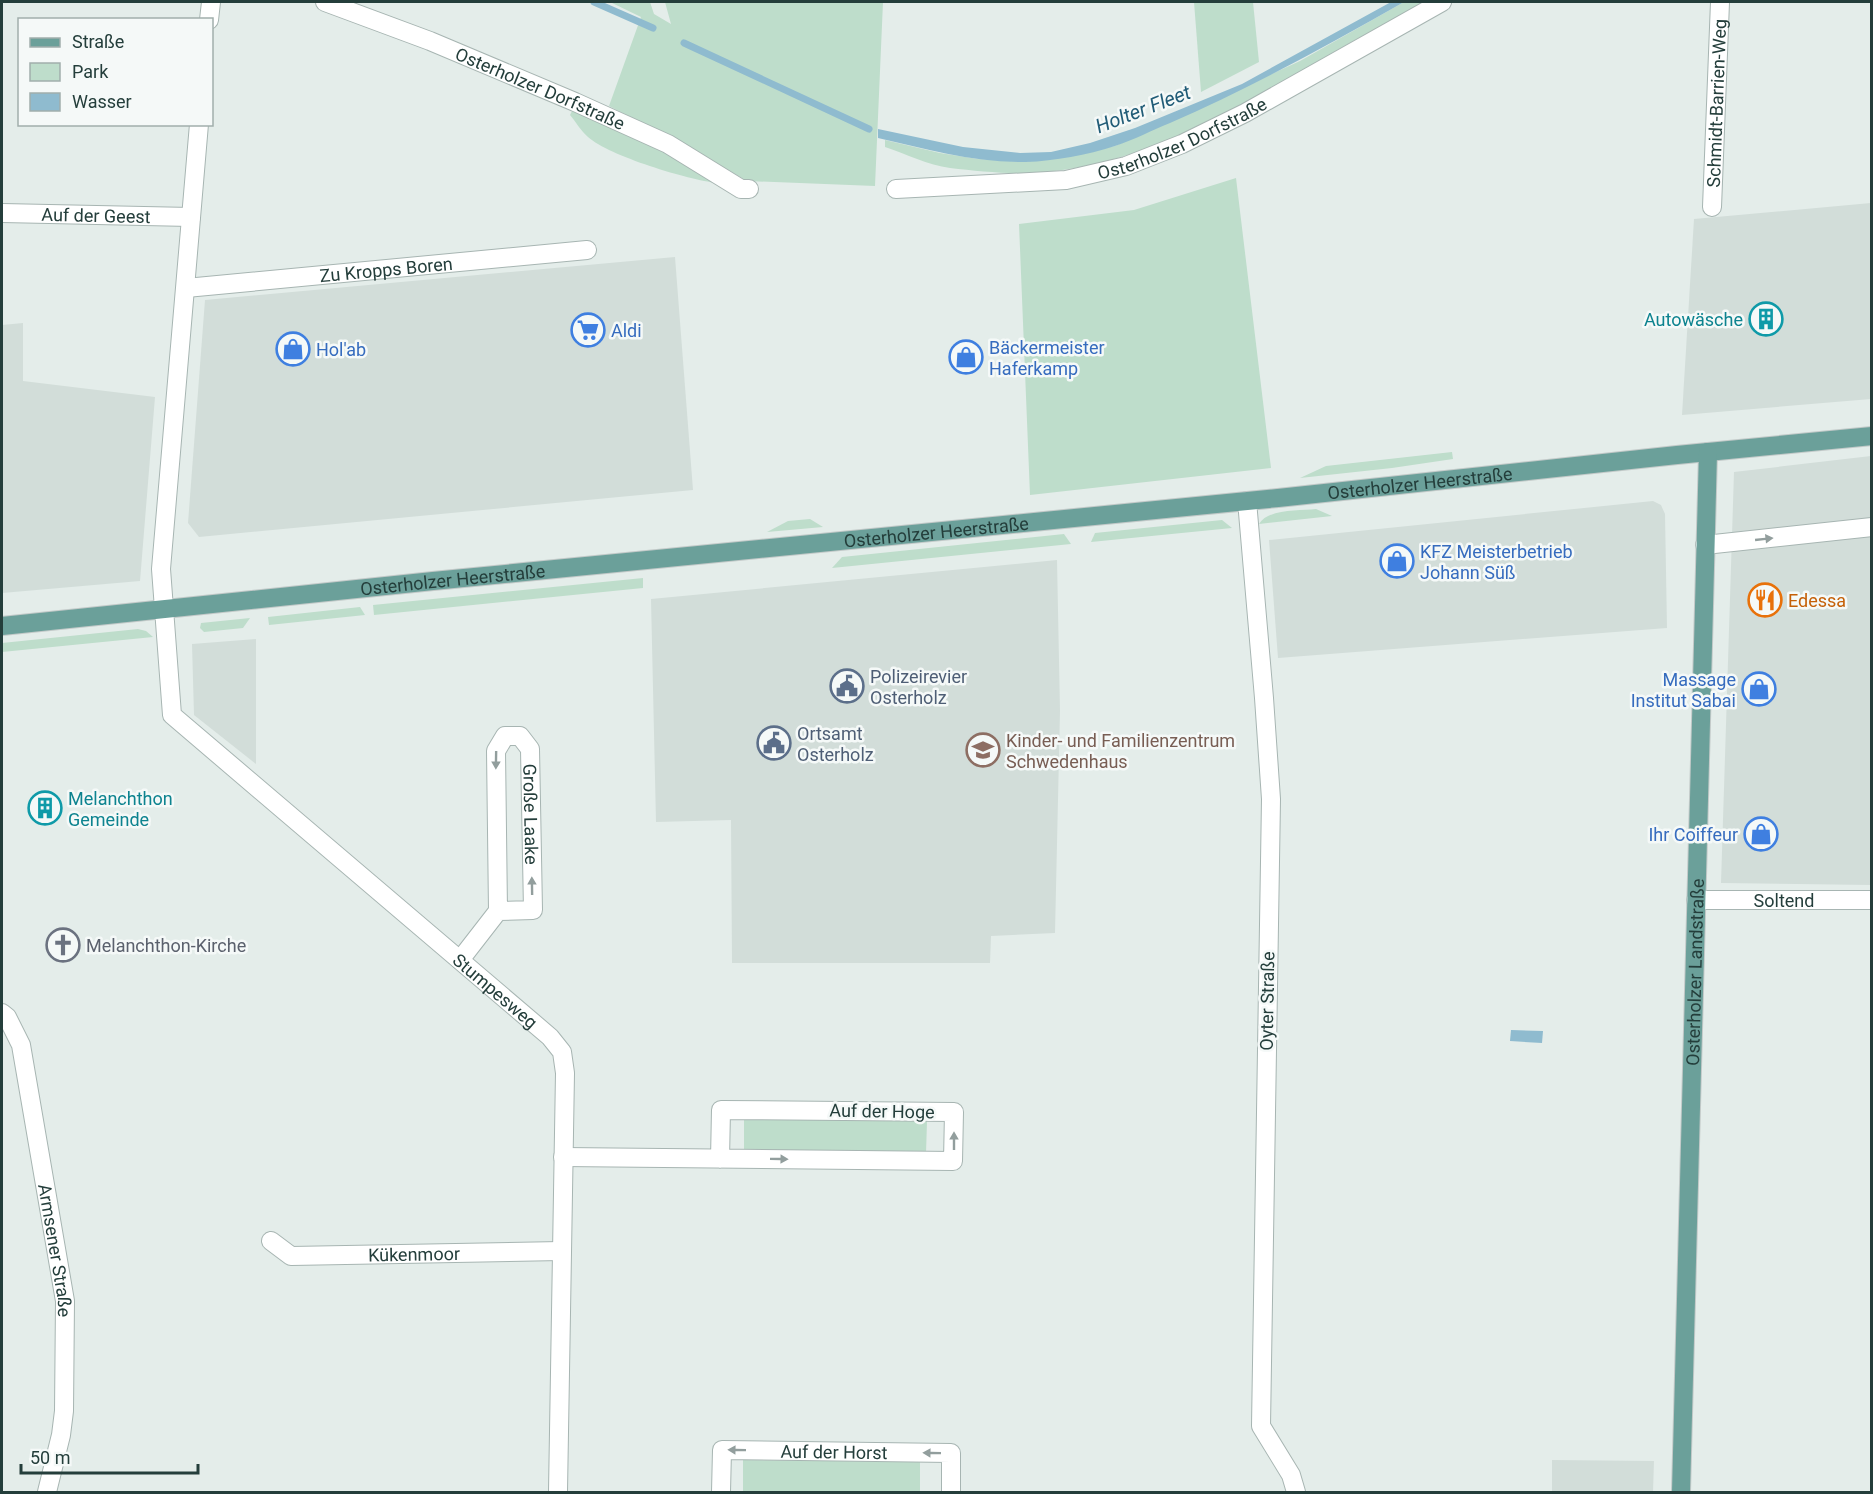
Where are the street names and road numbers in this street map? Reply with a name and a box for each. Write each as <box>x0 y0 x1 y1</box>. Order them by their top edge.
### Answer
street label: Schmidt-Barrien-Weg <box>1702 18 1730 188</box>
street label: Osterholzer Dorfstraße <box>453 43 628 134</box>
street label: Osterholzer Dorfstraße <box>1095 93 1270 183</box>
street label: Auf der Geest <box>41 203 151 227</box>
street label: Zu Kropps Boren <box>319 252 454 286</box>
street label: Osterholzer Heerstraße <box>1326 462 1513 503</box>
street label: Osterholzer Heerstraße <box>843 512 1030 551</box>
street label: Osterholzer Heerstraße <box>359 560 546 599</box>
street label: Große Laake <box>520 763 543 865</box>
street label: Osterholzer Landstraße <box>1682 878 1707 1066</box>
street label: Soltend <box>1754 890 1814 911</box>
street label: Stumpesweg <box>449 949 542 1032</box>
street label: Oyter Straße <box>1256 951 1278 1051</box>
street label: Auf der Hoge <box>829 1100 935 1122</box>
street label: Armsener Straße <box>35 1182 76 1317</box>
street label: Kükenmoor <box>368 1242 460 1265</box>
street label: Auf der Horst <box>780 1440 888 1463</box>

